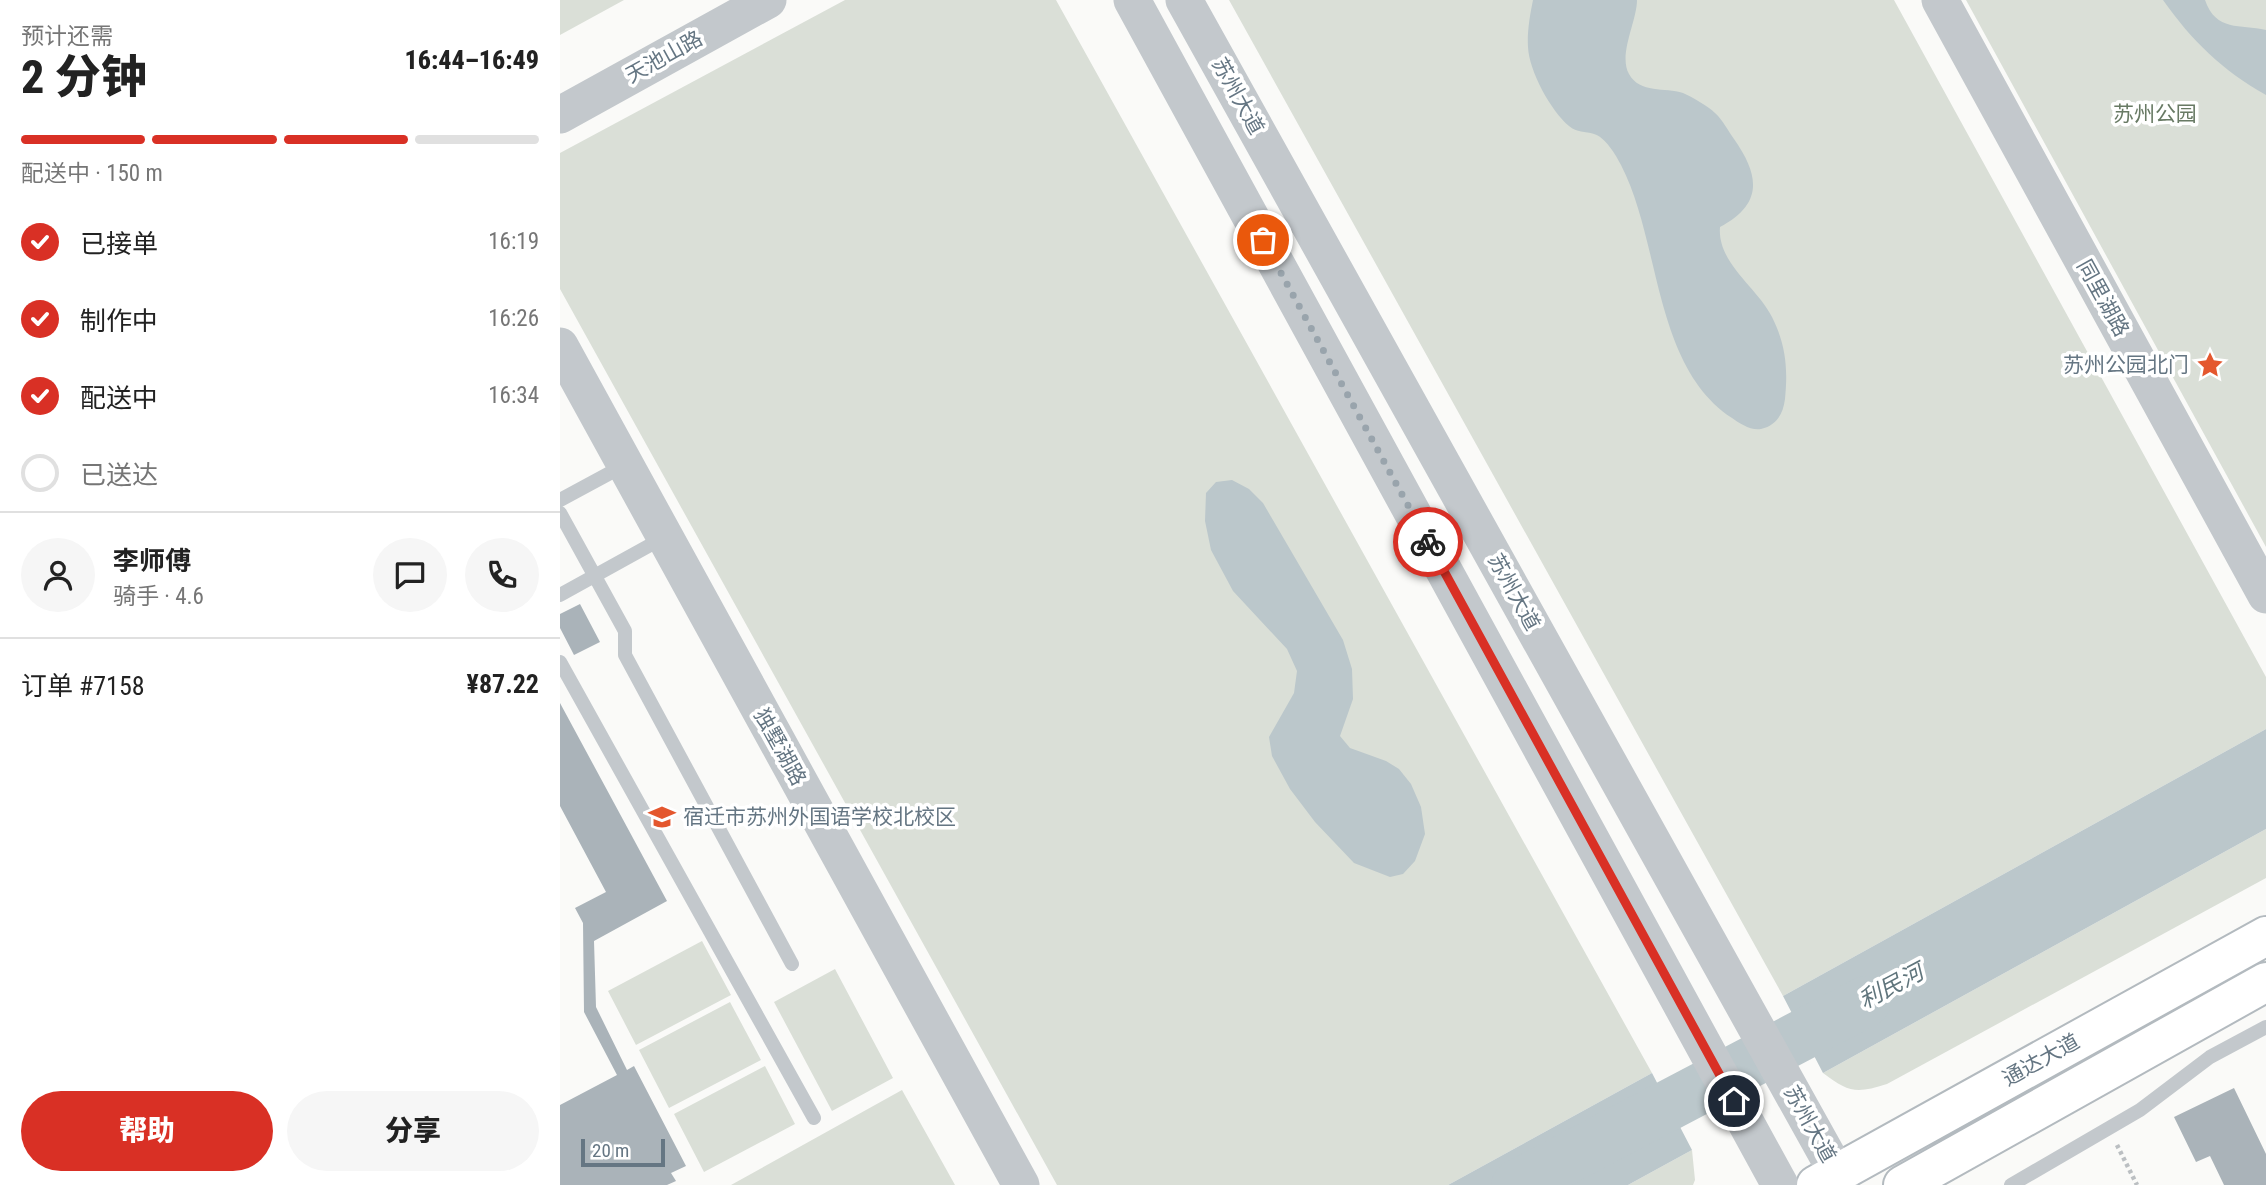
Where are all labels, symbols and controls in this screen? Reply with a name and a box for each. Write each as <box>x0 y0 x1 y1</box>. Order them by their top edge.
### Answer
text: 预计还需 <box>21 23 113 50</box>
street label: 天池山路 <box>621 26 707 88</box>
text: 16:44–16:49 <box>405 45 539 75</box>
text: 2 分钟 <box>21 50 147 104</box>
street label: 苏州大道 <box>1207 53 1269 139</box>
park label: 苏州公园 <box>2113 102 2197 126</box>
text: 配送中 · 150 m <box>21 160 163 187</box>
pin <box>1233 210 1293 270</box>
icon: bag <box>1244 221 1282 259</box>
icon: check <box>21 223 59 261</box>
text: 16:19 <box>488 228 539 255</box>
text: 已接单 <box>80 229 158 259</box>
street label: 同里湖路 <box>2072 255 2134 341</box>
icon: check <box>21 300 59 338</box>
text: 16:26 <box>488 305 539 332</box>
text: 制作中 <box>80 306 158 336</box>
place icon: 苏州公园北门 <box>2195 350 2225 380</box>
place label: 苏州公园北门 <box>2063 353 2189 377</box>
icon: check <box>21 377 59 415</box>
text: 16:34 <box>488 382 539 409</box>
text: 配送中 <box>80 383 158 413</box>
text: 已送达 <box>80 460 158 490</box>
courier <box>1393 507 1463 577</box>
icon: bike <box>1409 523 1447 561</box>
button: person <box>21 538 95 612</box>
button: chat <box>373 538 447 612</box>
button: phone <box>465 538 539 612</box>
text: 李师傅 <box>113 546 191 576</box>
street label: 苏州大道 <box>1483 549 1545 635</box>
text: 骑手 · 4.6 <box>113 583 204 610</box>
text: ¥87.22 <box>467 669 539 699</box>
text: 订单 #7158 <box>21 671 145 701</box>
street label: 独墅湖路 <box>749 704 811 790</box>
school or university icon: 宿迁市苏州外国语学校北校区 <box>647 802 677 832</box>
place label: 宿迁市苏州外国语学校北校区 <box>683 805 956 829</box>
water label: 利民河 <box>1854 956 1932 1015</box>
street label: 通达大道 <box>1998 1029 2084 1091</box>
pin <box>1704 1071 1764 1131</box>
street label: 苏州大道 <box>1779 1081 1841 1167</box>
icon: home <box>1715 1082 1753 1120</box>
button: 帮助 <box>21 1091 273 1171</box>
button: 分享 <box>287 1091 539 1171</box>
scale bar <box>581 1136 665 1168</box>
text: 20 m <box>592 1139 629 1162</box>

